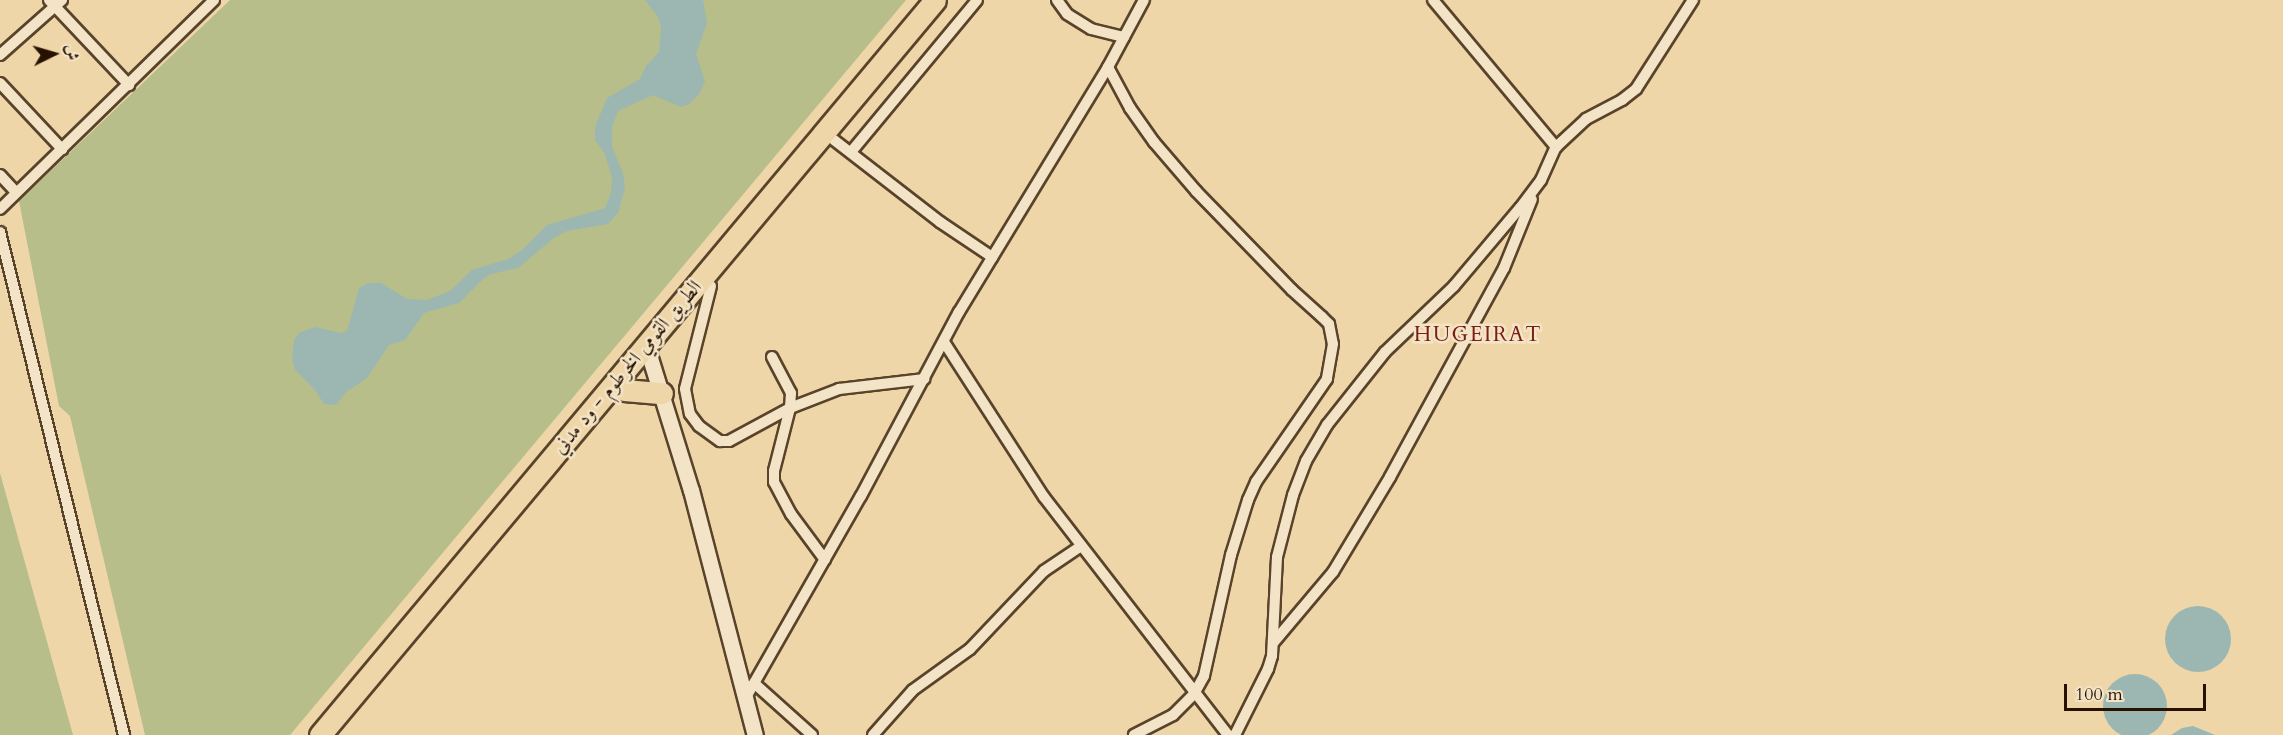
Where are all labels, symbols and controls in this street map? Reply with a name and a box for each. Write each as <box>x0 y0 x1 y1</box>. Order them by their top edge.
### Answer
north arrow <box>24 24 84 84</box>
text: ش <box>60 44 84 61</box>
street label: الطريق القومي الخرطوم - ود مدني <box>547 275 707 459</box>
district label: HUGEIRAT <box>1414 322 1542 348</box>
scale bar <box>2067 672 2210 710</box>
text: 100 m <box>2075 682 2123 707</box>

